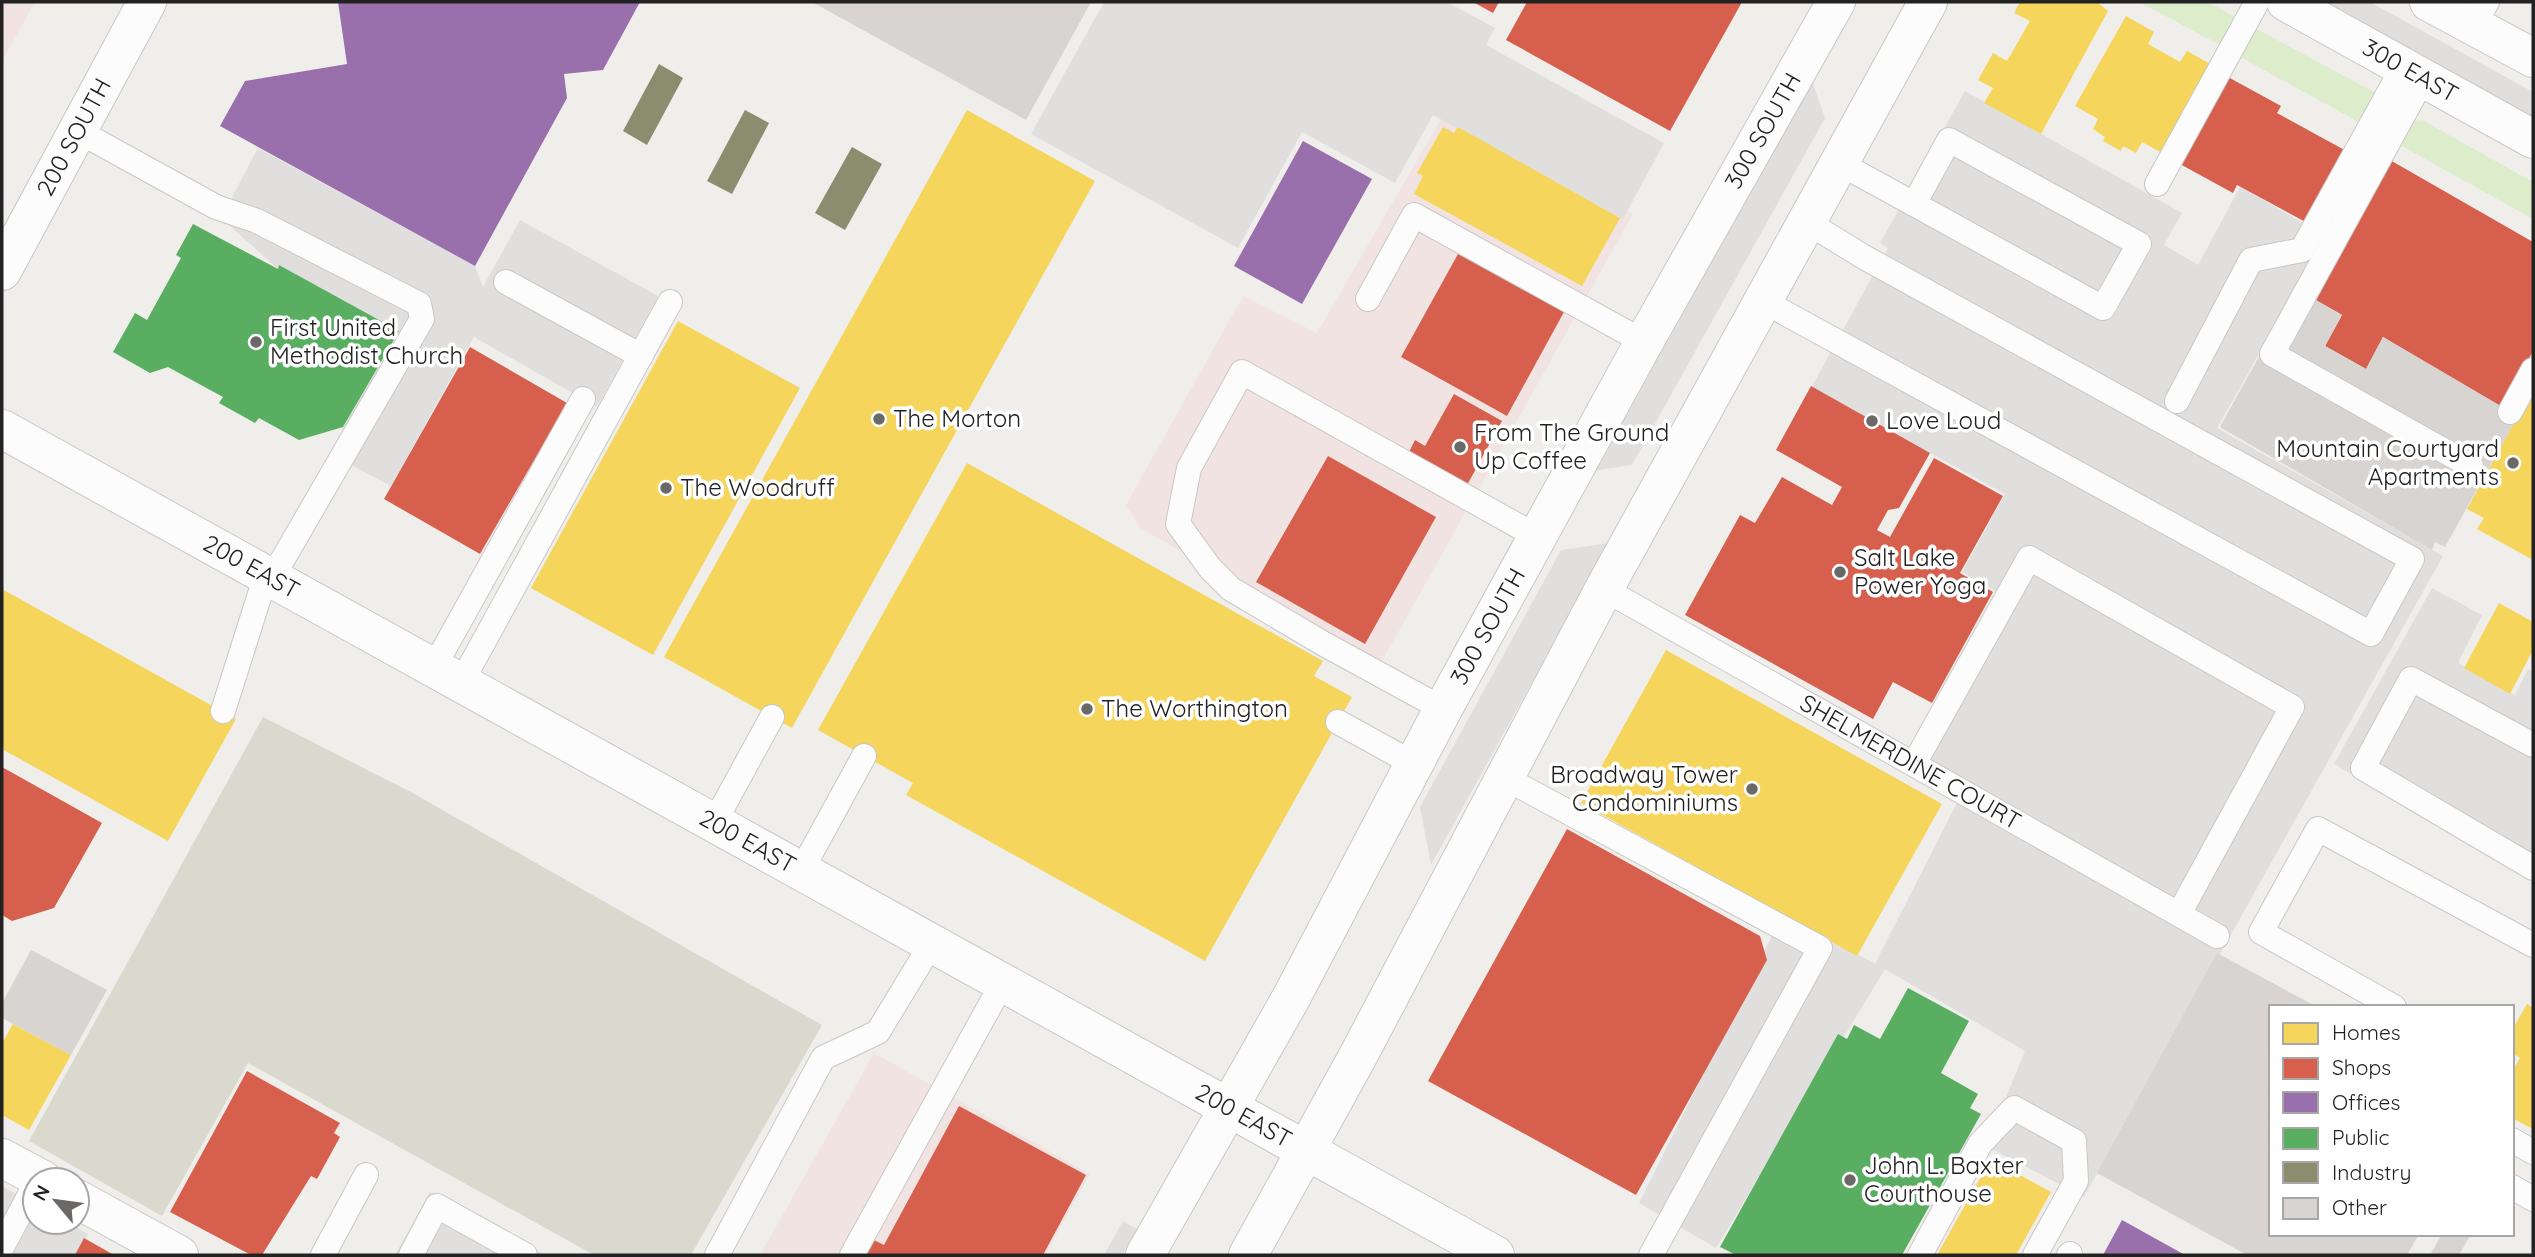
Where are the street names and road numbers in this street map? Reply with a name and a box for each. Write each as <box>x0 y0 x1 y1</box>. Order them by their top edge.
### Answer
street label: 300 EAST <box>2358 31 2464 109</box>
street label: 300 SOUTH <box>1718 67 1807 194</box>
street label: 200 SOUTH <box>29 73 117 201</box>
street label: 200 EAST <box>198 527 305 605</box>
street label: 300 SOUTH <box>1443 563 1531 690</box>
street label: SHELMERDINE COURT <box>1795 687 2027 836</box>
street label: 200 EAST <box>695 802 801 879</box>
street label: 200 EAST <box>1191 1076 1298 1154</box>

